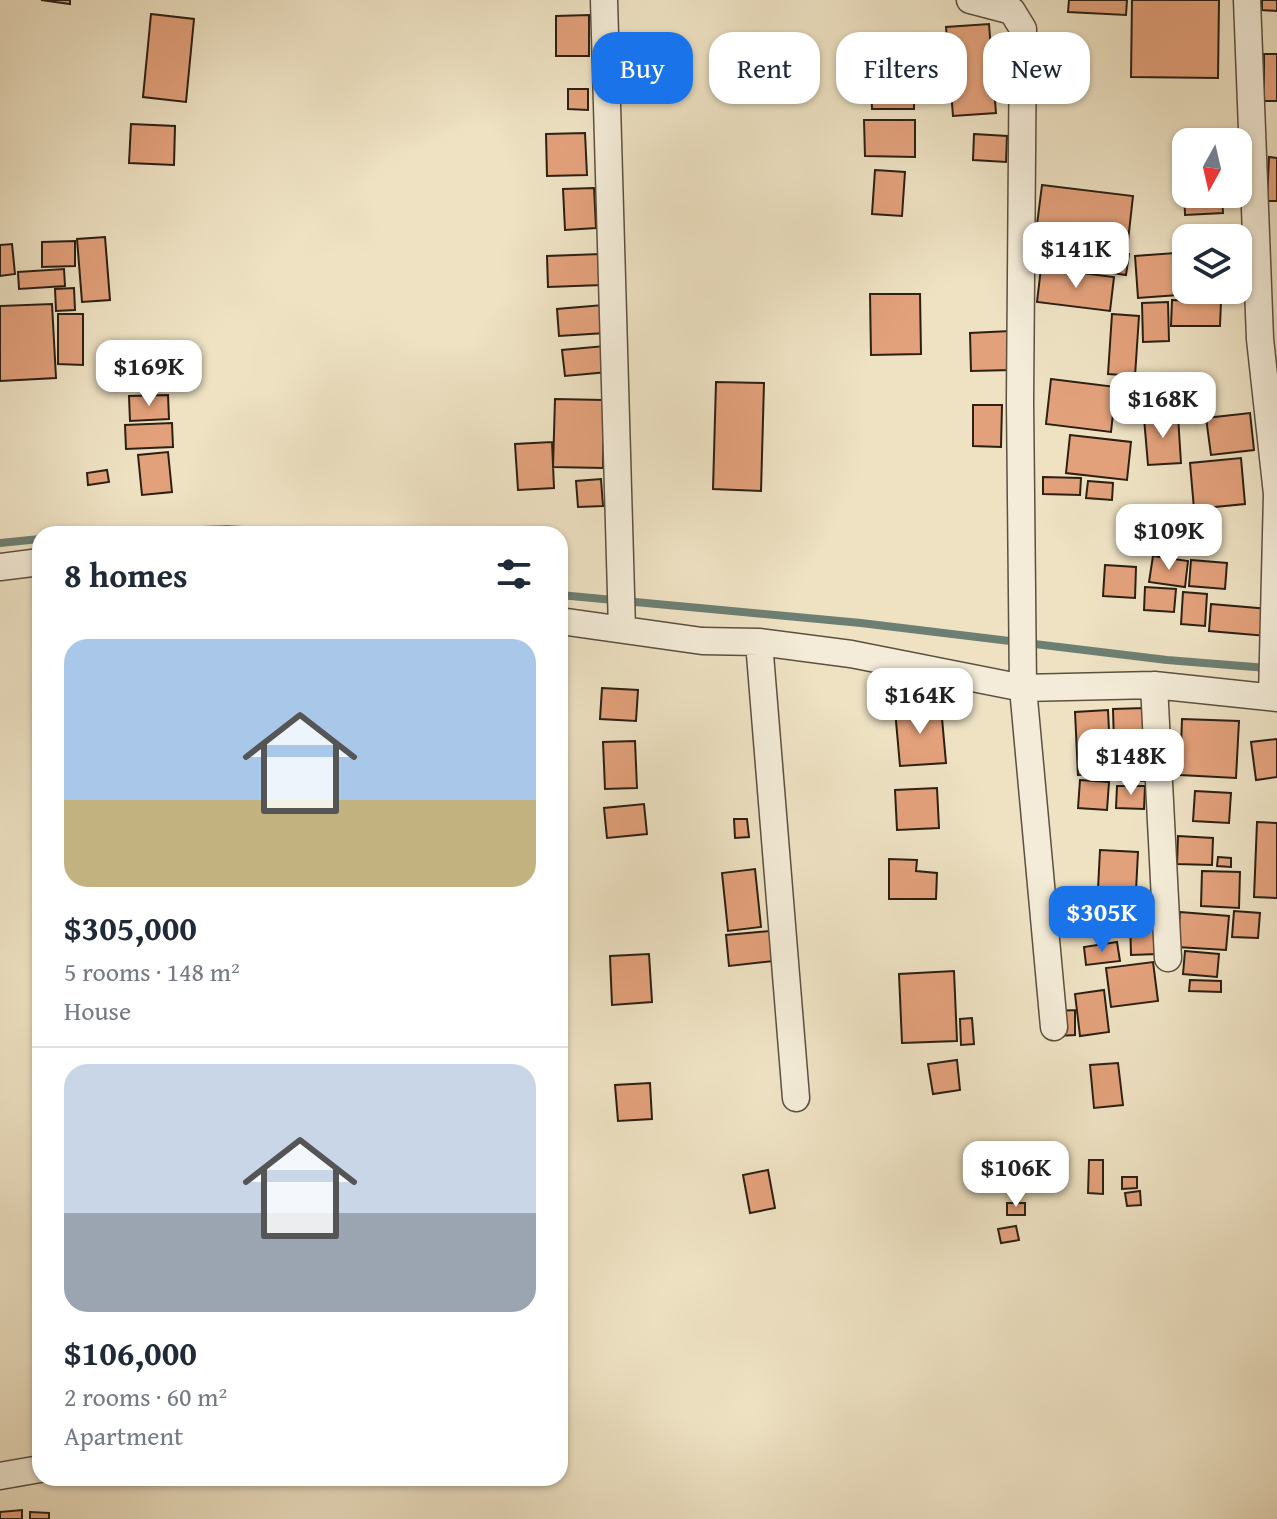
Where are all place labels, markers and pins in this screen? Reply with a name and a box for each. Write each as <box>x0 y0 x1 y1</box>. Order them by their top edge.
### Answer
pin: $141K <box>1020 222 1132 290</box>
pin: $169K <box>93 340 205 408</box>
pin: $168K <box>1107 372 1219 440</box>
pin: $109K <box>1113 504 1225 572</box>
pin: $164K <box>864 668 976 736</box>
pin: $148K <box>1075 729 1187 797</box>
pin: $305K <box>1046 886 1158 954</box>
pin: $106K <box>960 1141 1072 1209</box>

